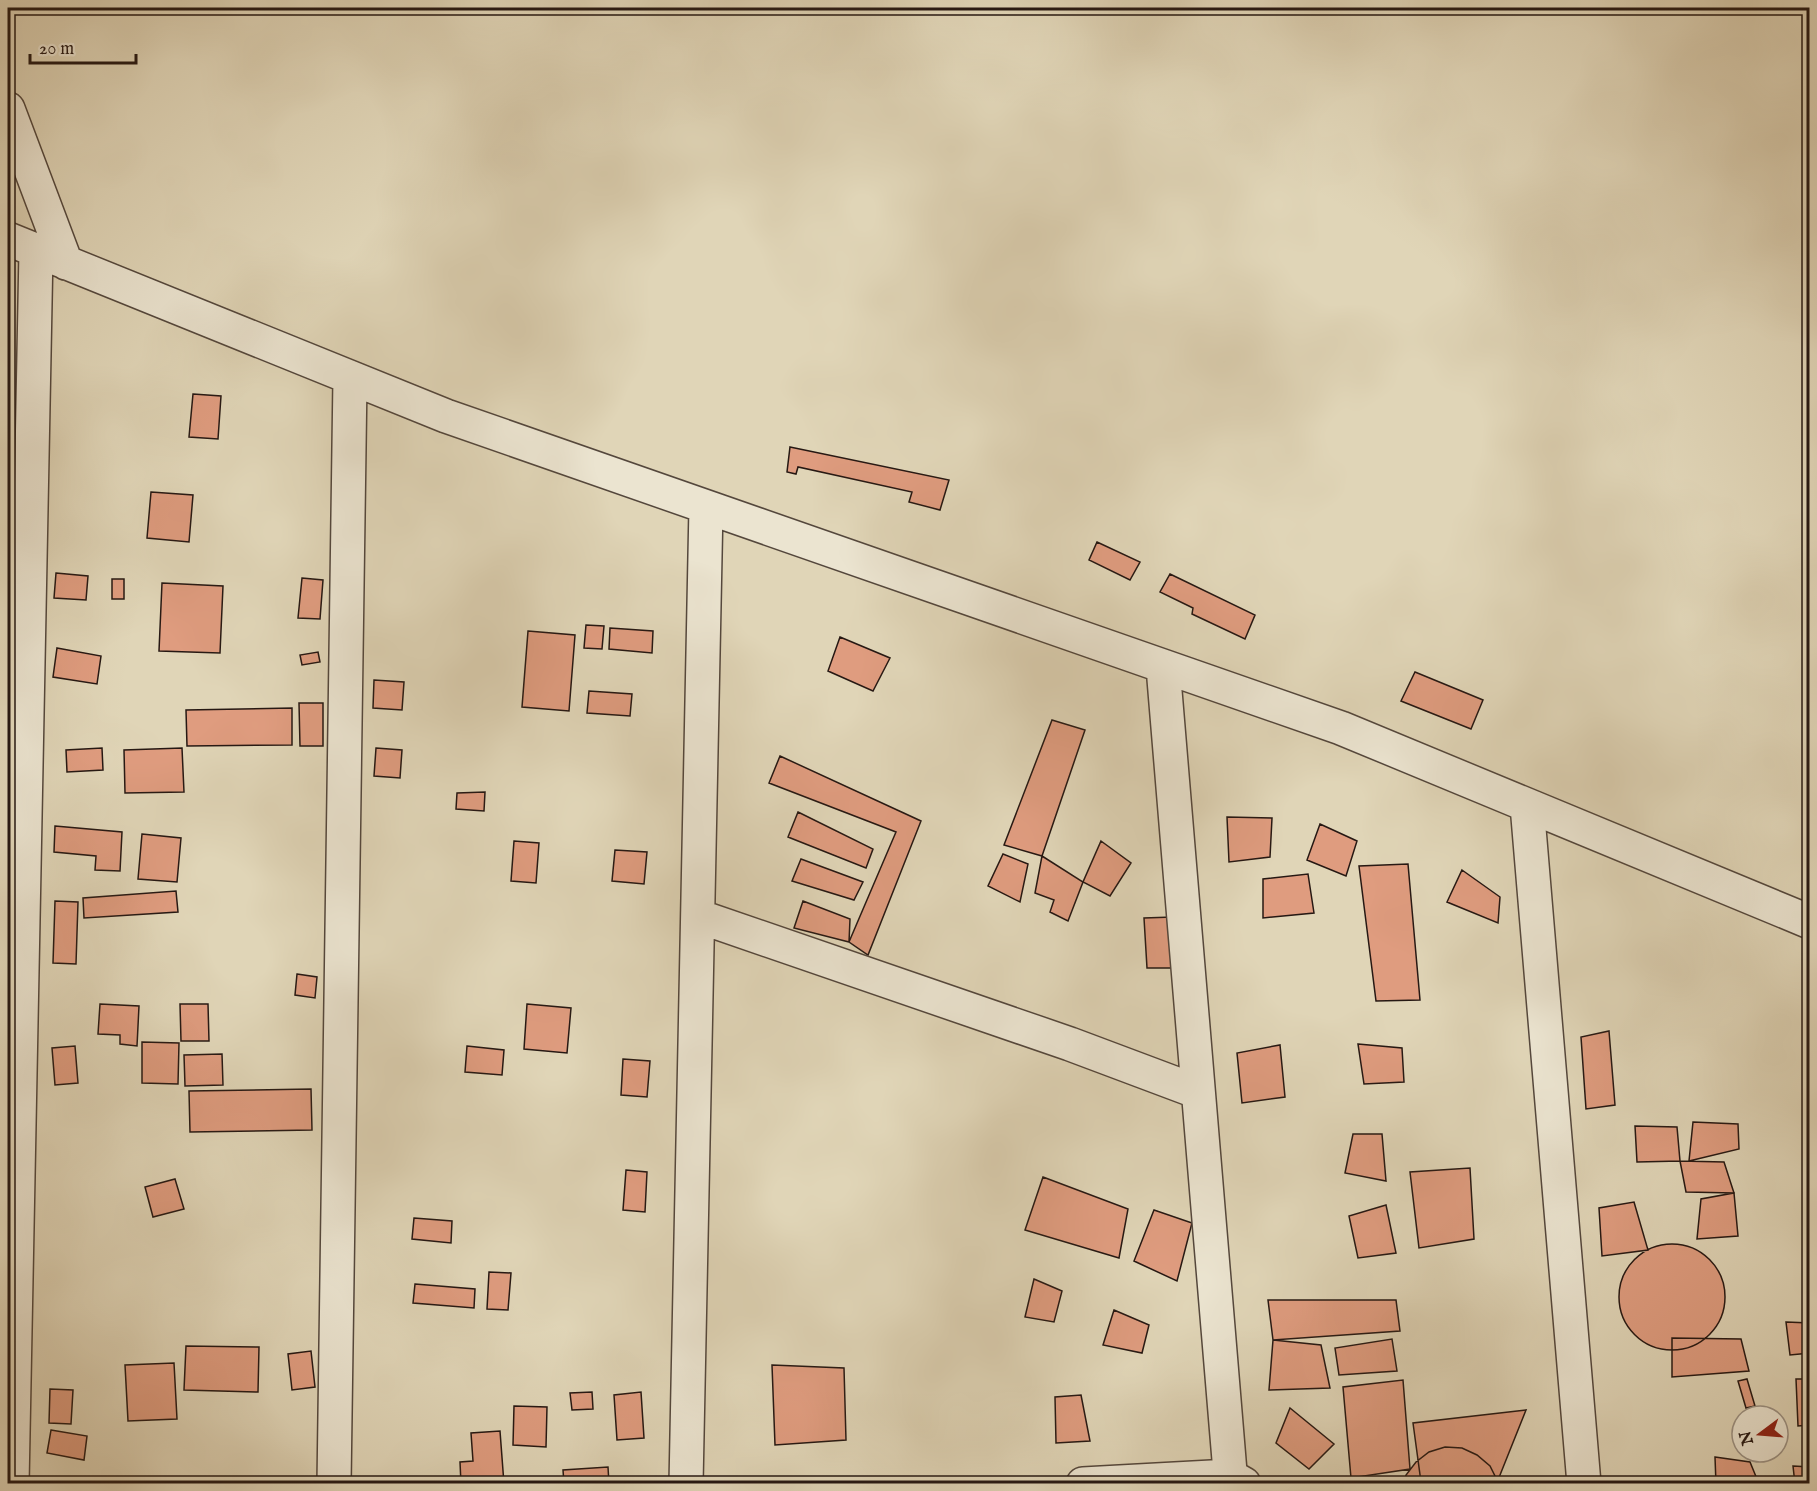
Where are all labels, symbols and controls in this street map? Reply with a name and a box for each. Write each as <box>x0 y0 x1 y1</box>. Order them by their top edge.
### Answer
scale bar <box>30 27 136 65</box>
text: 20 m <box>39 38 74 61</box>
north arrow <box>1730 1404 1790 1464</box>
text: N <box>1736 1428 1759 1448</box>

